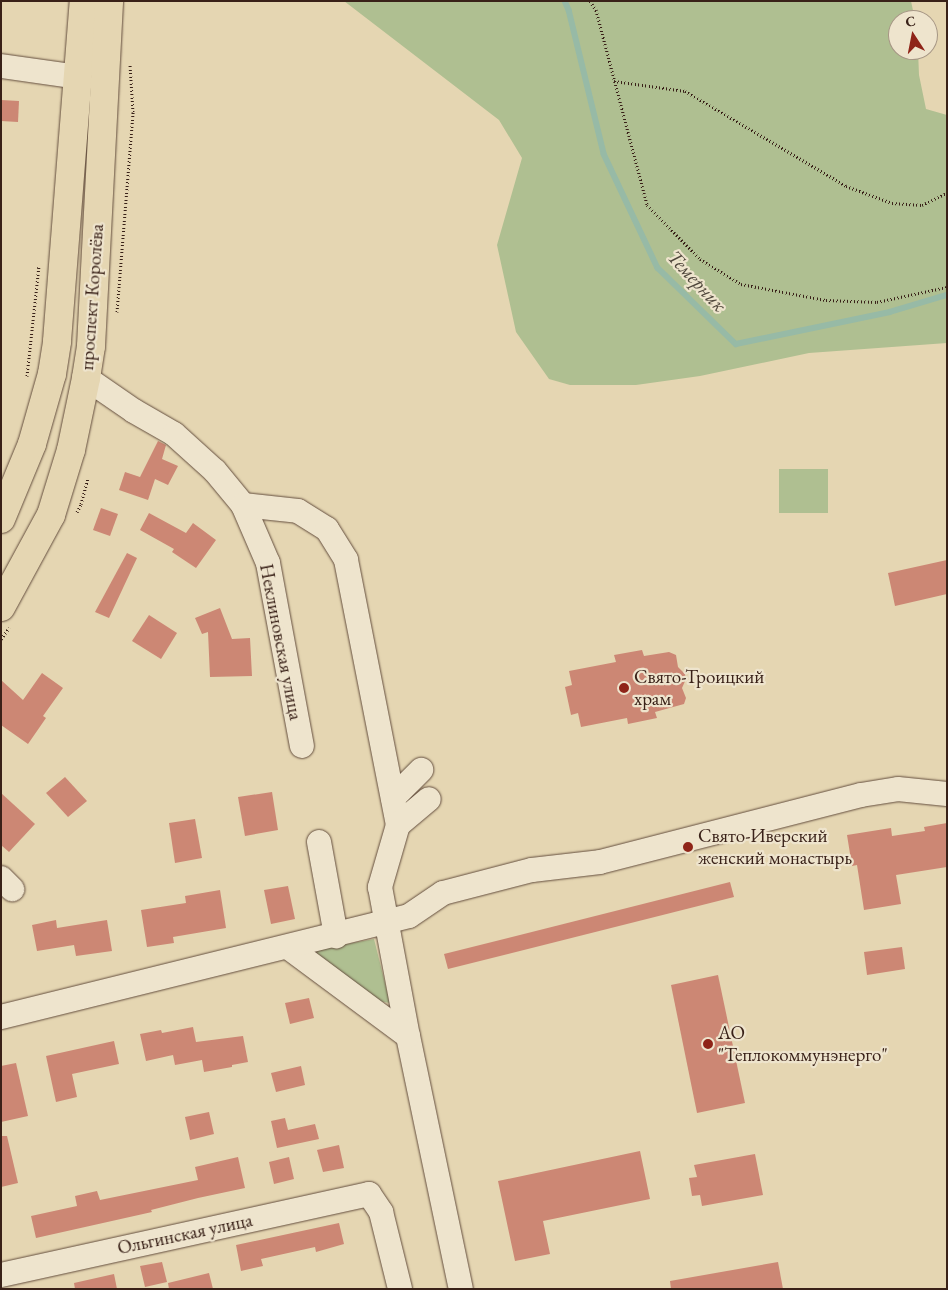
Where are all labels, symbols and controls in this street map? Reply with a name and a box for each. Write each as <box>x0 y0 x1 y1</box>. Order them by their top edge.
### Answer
north arrow <box>888 10 938 60</box>
text: С <box>904 11 917 31</box>
street label: проспект Королёва <box>76 223 108 371</box>
water label: Темерник <box>662 245 732 317</box>
street label: Неклиновская улица <box>255 562 307 722</box>
place label: Свято-Троицкий храм <box>634 666 764 710</box>
marker: Свято-Троицкий храм <box>618 682 630 694</box>
place label: Свято-Иверский женский монастырь <box>698 825 852 869</box>
marker: Свято-Иверский женский монастырь <box>682 841 694 853</box>
place label: АО "Теплокоммунэнерго" <box>718 1022 888 1066</box>
marker: АО "Теплокоммунэнерго" <box>702 1038 714 1050</box>
street label: Ольгинская улица <box>115 1209 255 1259</box>

